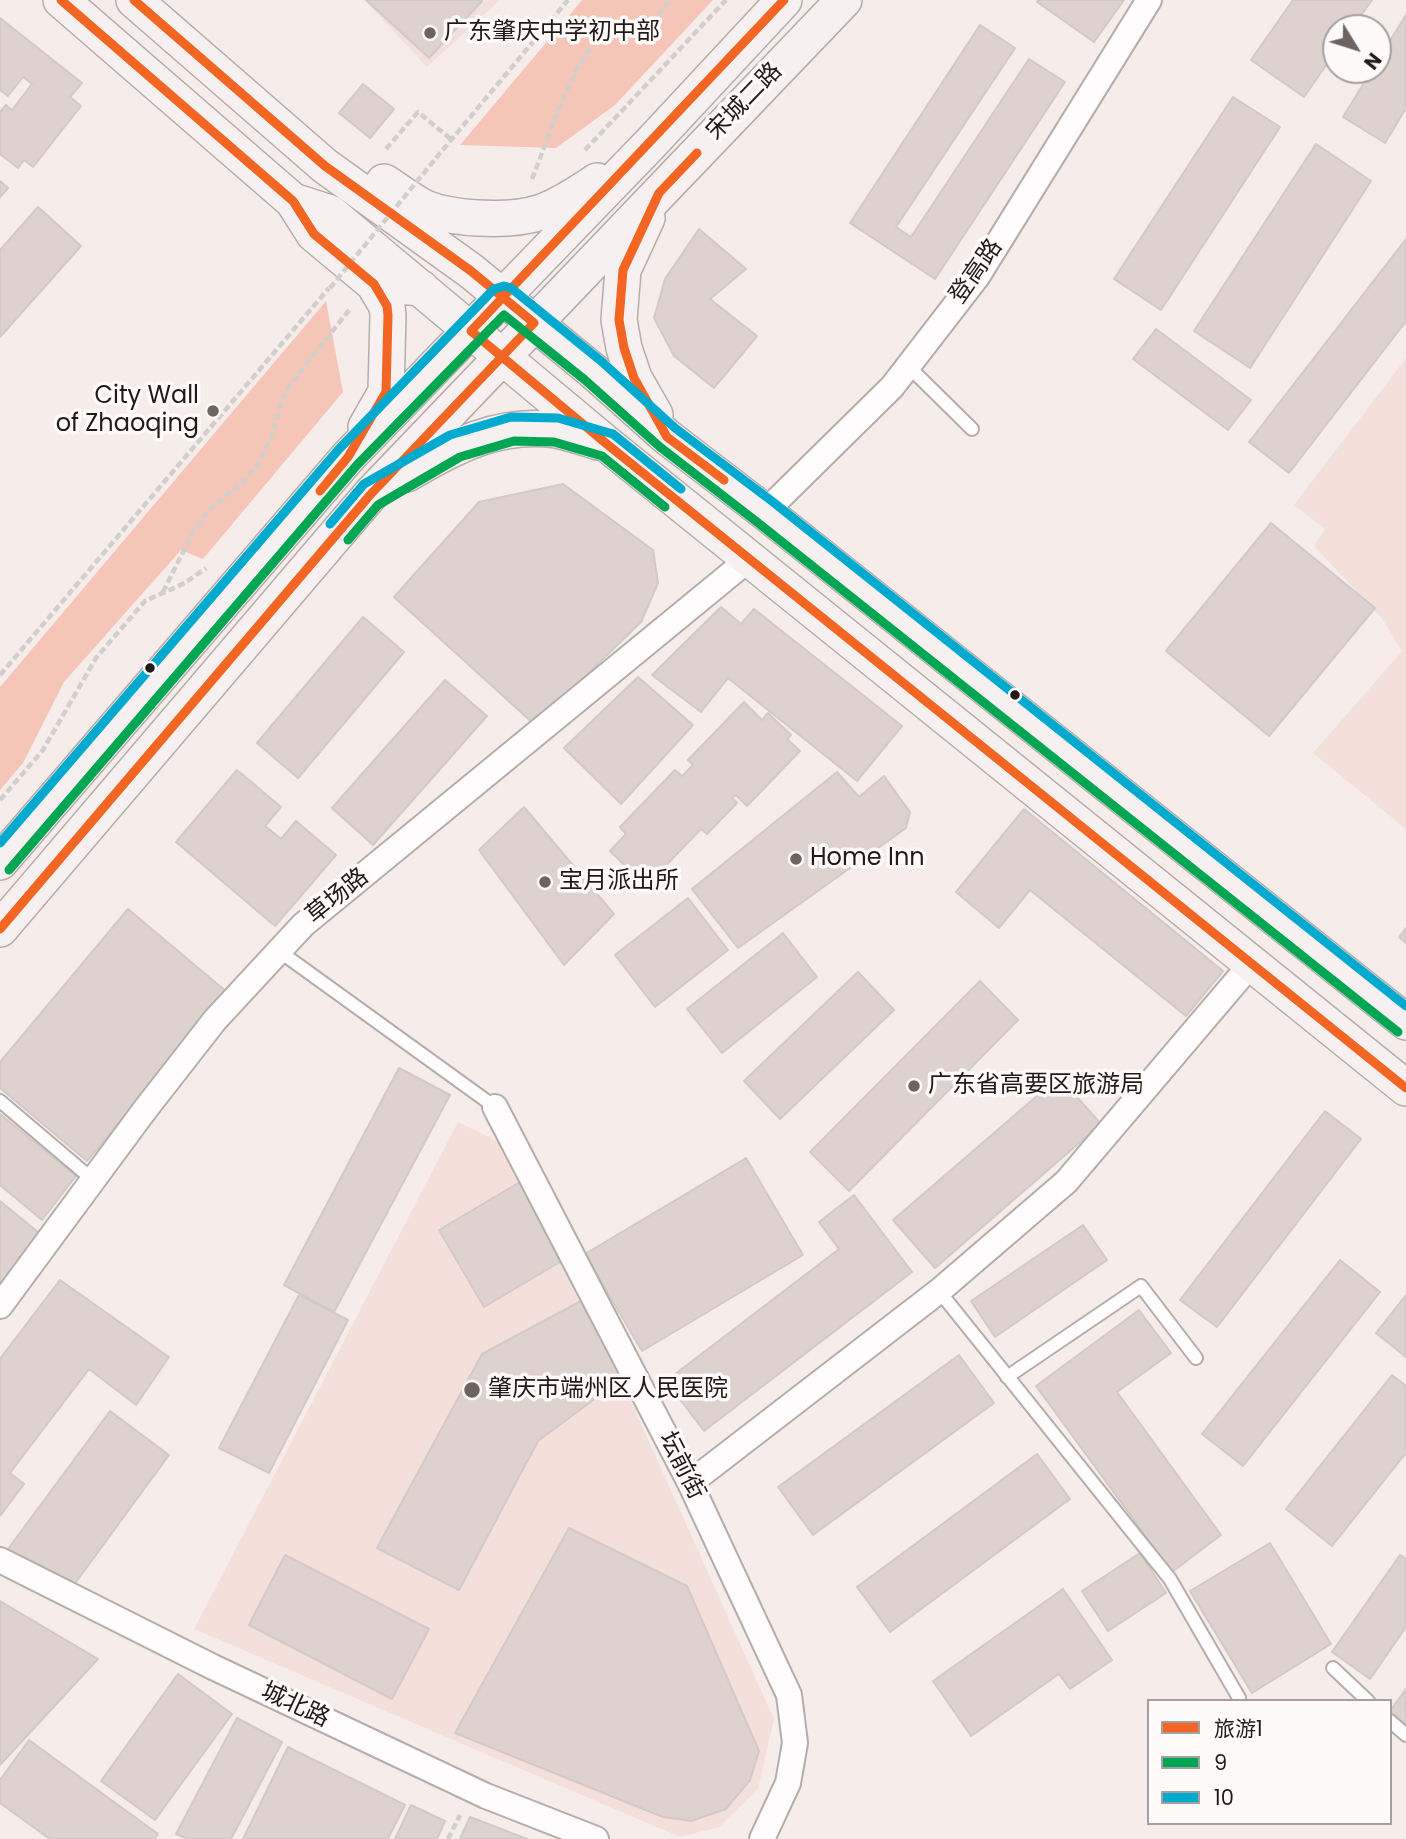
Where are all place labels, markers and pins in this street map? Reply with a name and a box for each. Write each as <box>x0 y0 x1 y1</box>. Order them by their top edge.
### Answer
place label: 广东肇庆中学初中部 <box>444 19 660 47</box>
marker: 广东肇庆中学初中部 <box>422 25 438 41</box>
place label: City Wall of Zhaoqing <box>56 383 199 439</box>
marker: City Wall of Zhaoqing <box>205 403 221 419</box>
unlabelled marker <box>143 661 157 675</box>
unlabelled marker <box>1008 688 1022 702</box>
place label: Home Inn <box>810 845 925 873</box>
marker: Home Inn <box>788 851 804 867</box>
place label: 宝月派出所 <box>559 868 679 896</box>
marker: 宝月派出所 <box>537 874 553 890</box>
place label: 广东省高要区旅游局 <box>928 1072 1144 1100</box>
marker: 广东省高要区旅游局 <box>906 1078 922 1094</box>
place label: 肇庆市端州区人民医院 <box>488 1376 728 1404</box>
marker: 肇庆市端州区人民医院 <box>462 1380 482 1400</box>

